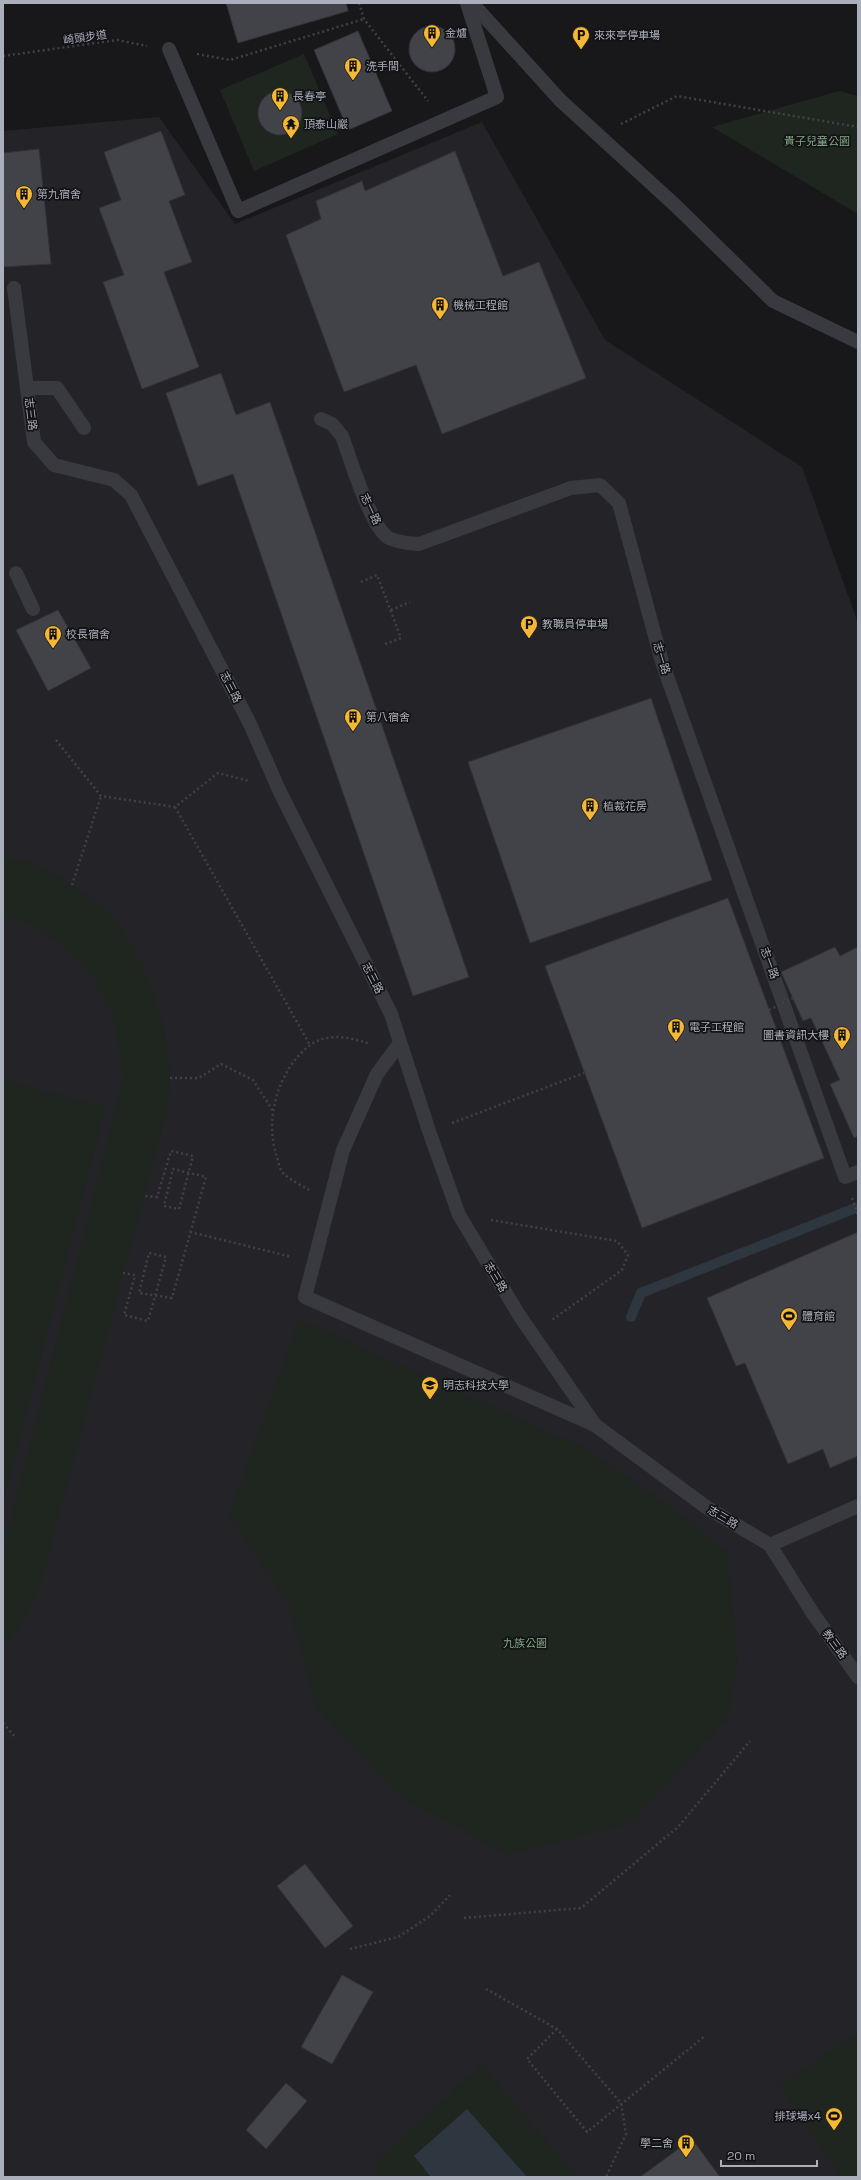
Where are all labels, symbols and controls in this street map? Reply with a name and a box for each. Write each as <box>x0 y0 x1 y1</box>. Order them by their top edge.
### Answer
building icon: 金爐 <box>422 23 442 48</box>
parking icon: 來來亭停車場 <box>571 25 591 50</box>
place label: 金爐 <box>445 26 467 40</box>
street label: 崎頭步道 <box>62 27 108 47</box>
place label: 來來亭停車場 <box>594 28 660 42</box>
building icon: 洗手間 <box>343 56 363 81</box>
place label: 洗手間 <box>366 59 399 73</box>
building icon: 長春亭 <box>270 86 290 111</box>
place label: 長春亭 <box>293 89 326 103</box>
temple icon: 頂泰山巖 <box>281 114 301 139</box>
place label: 頂泰山巖 <box>304 117 348 131</box>
park label: 貴子兒童公園 <box>784 134 850 148</box>
building icon: 第九宿舍 <box>14 184 34 209</box>
place label: 第九宿舍 <box>37 187 81 201</box>
building icon: 機械工程館 <box>430 295 450 320</box>
place label: 機械工程館 <box>453 298 508 312</box>
street label: 志三路 <box>22 397 40 431</box>
street label: 志一路 <box>358 491 384 527</box>
parking icon: 教職員停車場 <box>519 614 539 639</box>
place label: 教職員停車場 <box>542 617 608 631</box>
building icon: 校長宿舍 <box>43 624 63 649</box>
place label: 校長宿舍 <box>66 627 110 641</box>
street label: 志一路 <box>650 640 674 676</box>
street label: 志三路 <box>217 669 245 705</box>
building icon: 第八宿舍 <box>343 707 363 732</box>
place label: 第八宿舍 <box>366 710 410 724</box>
building icon: 植裁花房 <box>580 796 600 821</box>
place label: 植裁花房 <box>603 799 647 813</box>
street label: 志一路 <box>758 945 782 981</box>
street label: 志三路 <box>359 960 387 996</box>
building icon: 電子工程館 <box>666 1017 686 1042</box>
place label: 電子工程館 <box>689 1020 744 1034</box>
building icon: 圖書資訊大樓 <box>832 1025 852 1050</box>
place label: 圖書資訊大樓 <box>763 1028 829 1042</box>
street label: 志三路 <box>482 1259 510 1295</box>
sports icon: 體育館 <box>779 1306 799 1331</box>
place label: 體育館 <box>802 1309 835 1323</box>
school or university icon: 明志科技大學 <box>420 1375 440 1400</box>
place label: 明志科技大學 <box>443 1378 509 1392</box>
street label: 志三路 <box>705 1503 741 1531</box>
street label: 教三路 <box>820 1627 850 1661</box>
park label: 九族公園 <box>503 1636 547 1650</box>
sports icon: 排球場x4 <box>824 2106 844 2131</box>
place label: 排球場x4 <box>775 2109 821 2123</box>
building icon: 學二舍 <box>676 2133 696 2158</box>
place label: 學二舍 <box>640 2136 673 2150</box>
scale bar <box>721 2142 817 2168</box>
text: 20 m <box>727 2148 755 2164</box>

